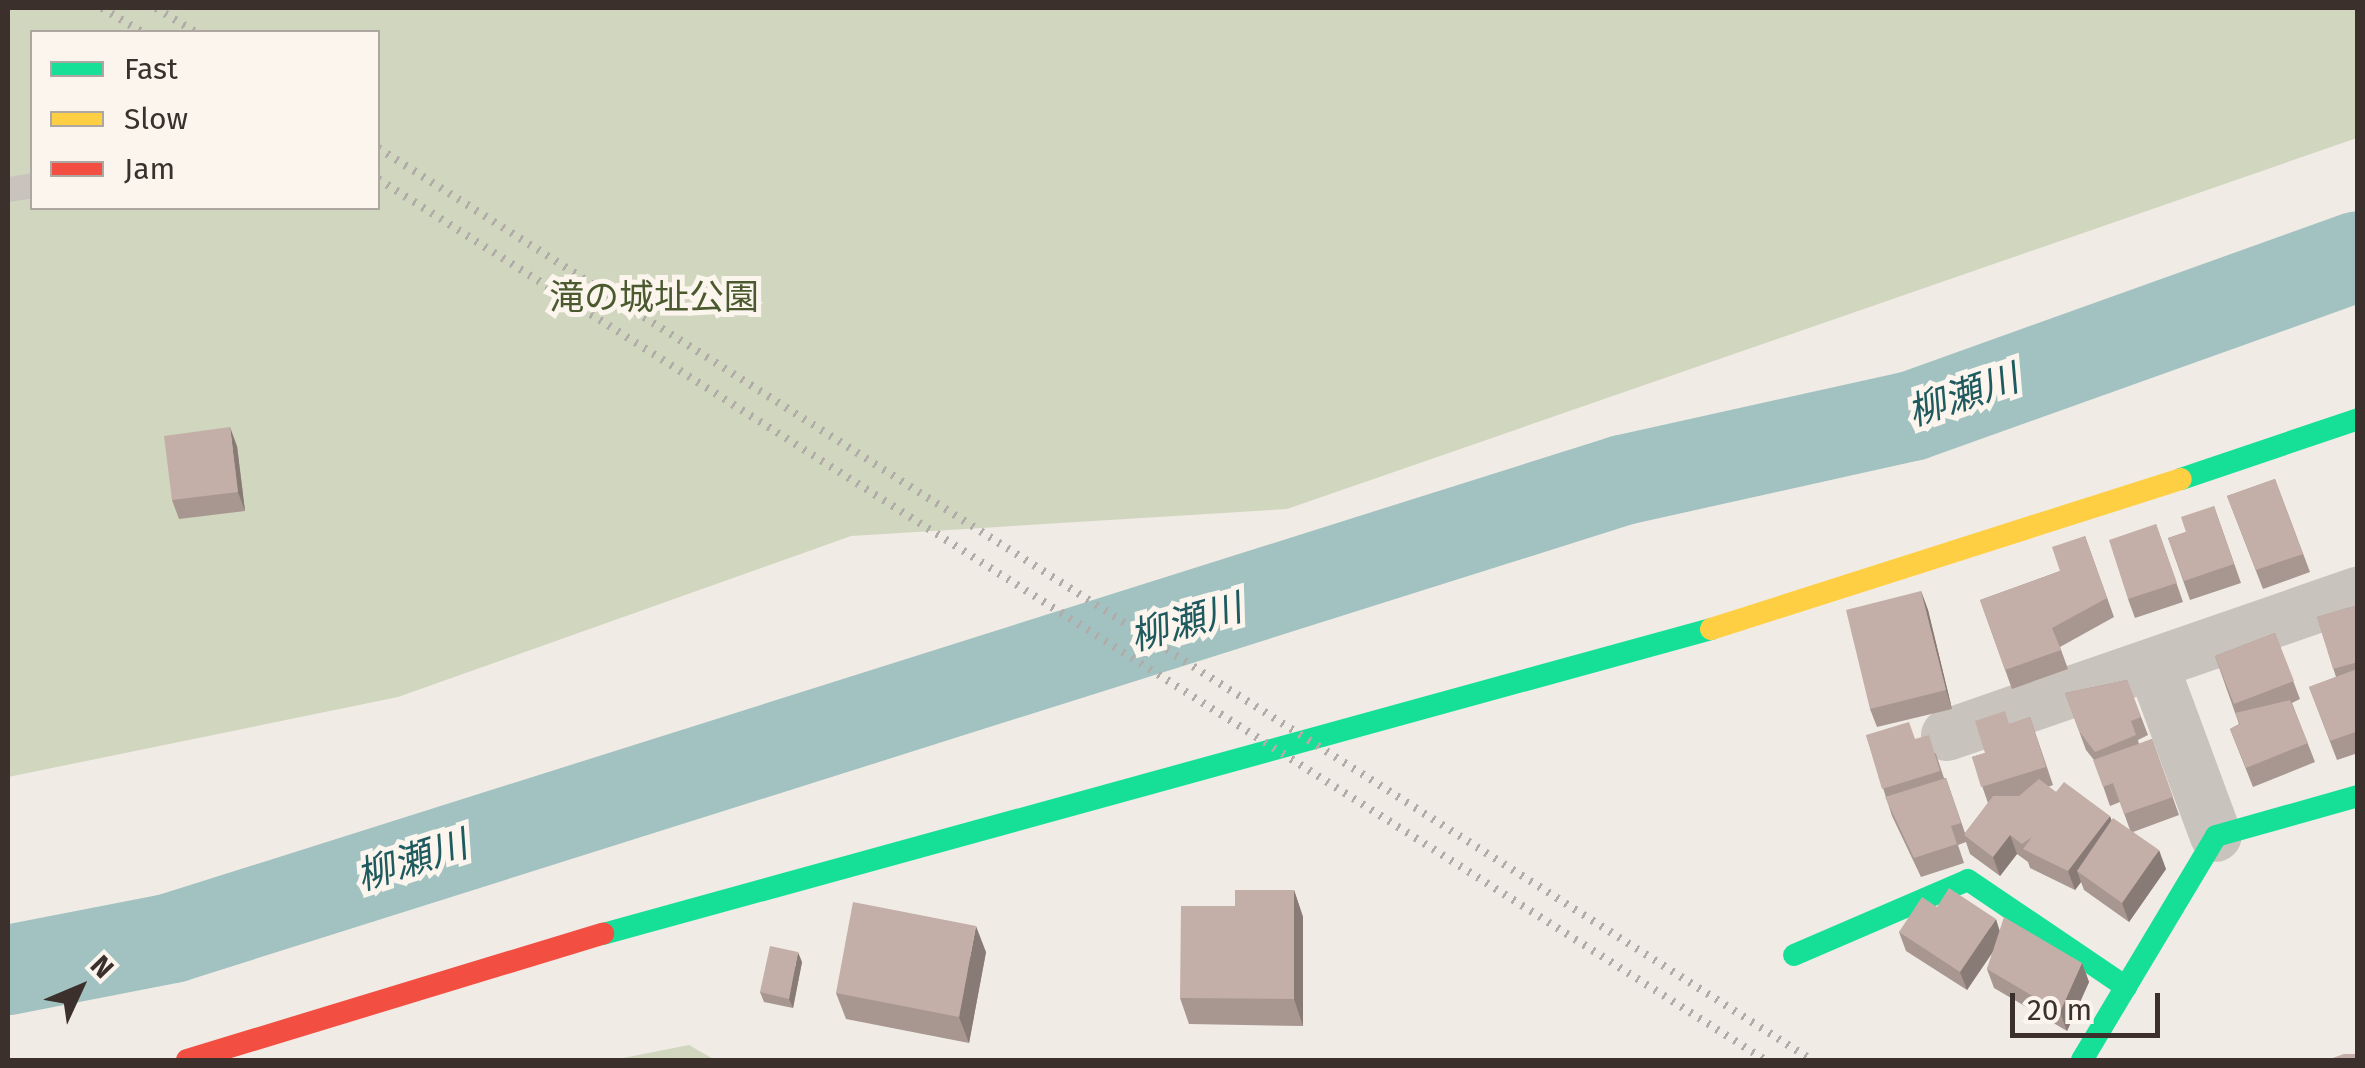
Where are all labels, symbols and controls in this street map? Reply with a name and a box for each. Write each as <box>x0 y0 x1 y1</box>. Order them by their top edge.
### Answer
legend <box>30 30 380 210</box>
text: Fast <box>124 51 178 87</box>
text: Slow <box>124 101 188 137</box>
text: Jam <box>124 151 175 187</box>
park label: 滝の城址公園 <box>549 276 759 318</box>
water label: 柳瀬川 <box>1902 356 2024 436</box>
water label: 柳瀬川 <box>1125 585 1247 661</box>
water label: 柳瀬川 <box>351 822 473 900</box>
north arrow <box>30 938 130 1038</box>
text: N <box>84 949 120 985</box>
scale bar <box>2015 973 2165 1035</box>
text: 20 m <box>2027 992 2092 1028</box>

